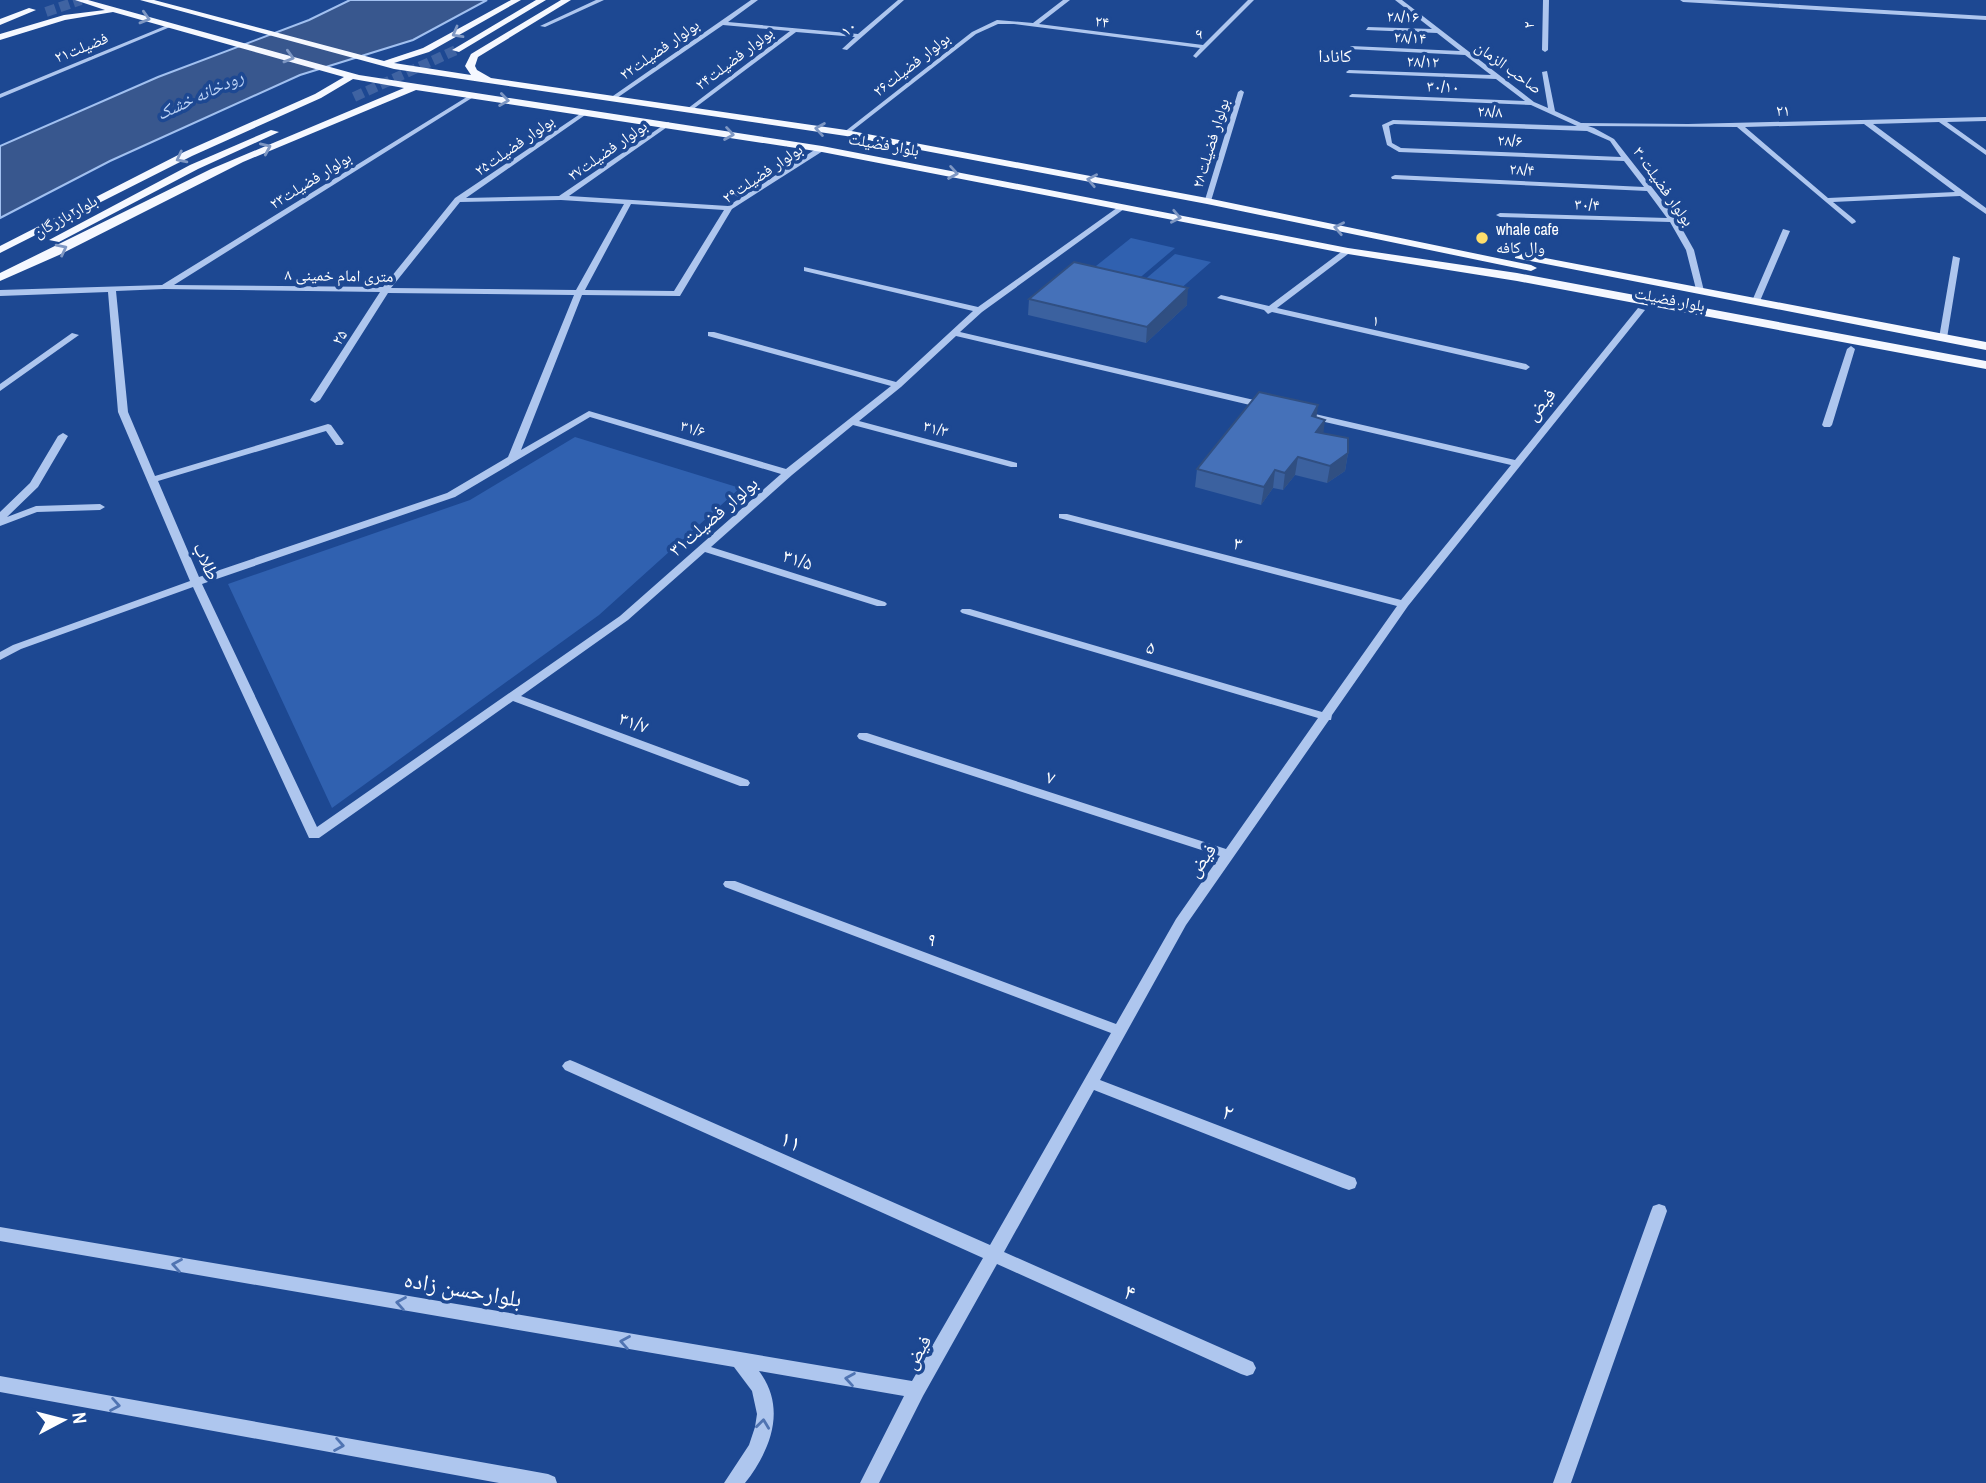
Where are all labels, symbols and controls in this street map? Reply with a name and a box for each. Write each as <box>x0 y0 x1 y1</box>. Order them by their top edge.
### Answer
street label: ۲۸/۱۶ <box>1386 4 1420 28</box>
one-way arrow <box>139 9 151 24</box>
street label: ۲۴ <box>1094 9 1110 33</box>
street label: بولوار فضیلت۲۲ <box>615 13 703 85</box>
street label: ۱۰ <box>835 15 861 41</box>
street label: بولوار فضیلت۲۴ <box>690 21 778 95</box>
street label: ۲ <box>1517 21 1539 29</box>
street label: ۶ <box>1189 23 1209 43</box>
one-way arrow <box>452 25 465 38</box>
street label: ۲۸/۱۴ <box>1393 25 1427 49</box>
street label: فضیلت۲۱ <box>51 26 111 68</box>
street label: بولوار فضیلت۲۶ <box>868 27 954 101</box>
street label: صاحب الزمان <box>1471 35 1547 99</box>
district label: کانادا <box>1318 43 1352 68</box>
one-way arrow <box>283 49 295 63</box>
street label: ۲۸/۱۲ <box>1406 49 1440 73</box>
water label: رودخانه خشک <box>152 63 247 126</box>
street label: ۳۰/۱۰ <box>1426 74 1460 98</box>
one-way arrow <box>498 93 509 108</box>
street label: بولوار فضیلت۲۸ <box>1186 95 1234 191</box>
street label: ۲۱ <box>1776 99 1790 121</box>
street label: ۲۸/۸ <box>1477 100 1503 122</box>
street label: بولوار فضیلت۲۵ <box>470 109 558 181</box>
street label: بولوار فضیلت۲۷ <box>563 114 651 186</box>
one-way arrow <box>814 122 826 137</box>
one-way arrow <box>723 126 735 141</box>
street label: بلوار فضیلت <box>847 127 921 161</box>
street label: ۲۸/۶ <box>1497 129 1523 151</box>
street label: بولوار فضیلت۲۹ <box>717 138 807 208</box>
one-way arrow <box>259 142 271 156</box>
street label: بولوار فضیلت۳۰ <box>1628 142 1700 230</box>
street label: بولوار فضیلت۲۳ <box>265 146 355 214</box>
one-way arrow <box>176 150 188 164</box>
street label: ۲۸/۴ <box>1509 157 1535 181</box>
one-way arrow <box>947 165 959 180</box>
one-way arrow <box>1086 173 1098 188</box>
street label: بلوار بازرگان <box>29 189 101 243</box>
street label: ۳۰/۴ <box>1574 193 1600 215</box>
one-way arrow <box>1170 209 1182 224</box>
place label: whale cafe وال کافه <box>1496 218 1559 258</box>
one-way arrow <box>1333 221 1345 236</box>
marker: whale cafe وال کافه <box>1474 230 1490 246</box>
one-way arrow <box>55 244 67 258</box>
street label: ۸ متری امام خمینی <box>284 263 394 287</box>
street label: بلوار فضیلت <box>1633 281 1707 317</box>
street label: ۱ <box>1370 308 1382 332</box>
street label: ۲۵ <box>326 325 352 349</box>
street label: فیض <box>1519 382 1561 426</box>
street label: ۳۱/۶ <box>678 414 708 442</box>
street label: ۳۱/۳ <box>921 414 951 442</box>
street label: بولوار فضیلت۳۱ <box>663 470 763 562</box>
street label: ۳ <box>1231 529 1245 557</box>
street label: طلاب <box>187 538 227 584</box>
street label: ۳۱/۵ <box>780 542 816 576</box>
street label: ۵ <box>1143 633 1159 661</box>
street label: ۳۱/۷ <box>615 705 653 739</box>
street label: ۷ <box>1043 763 1060 791</box>
street label: فیض <box>1180 838 1222 882</box>
street label: ۹ <box>923 925 941 953</box>
street label: ۲ <box>1218 1095 1239 1128</box>
street label: ۱۱ <box>775 1122 807 1159</box>
one-way arrow <box>171 1258 183 1273</box>
street label: بلوارحسن زاده <box>402 1263 524 1314</box>
street label: ۴ <box>1119 1275 1141 1308</box>
one-way arrow <box>395 1296 407 1311</box>
street label: فیض <box>897 1330 937 1374</box>
one-way arrow <box>619 1335 631 1350</box>
one-way arrow <box>844 1372 856 1387</box>
north arrow <box>28 1385 98 1455</box>
one-way arrow <box>109 1397 121 1412</box>
text: N <box>66 1411 93 1425</box>
one-way arrow <box>755 1418 770 1430</box>
one-way arrow <box>333 1437 345 1452</box>

